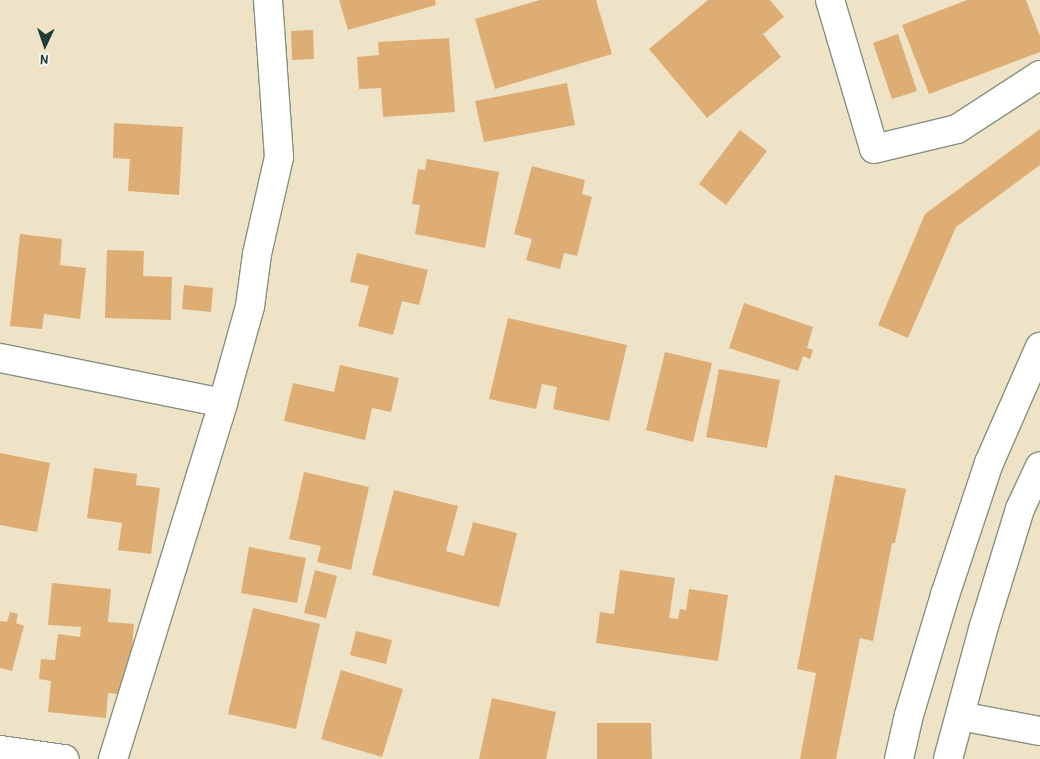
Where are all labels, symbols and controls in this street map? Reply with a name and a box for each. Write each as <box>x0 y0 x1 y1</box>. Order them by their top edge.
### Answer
north arrow <box>20 20 70 70</box>
text: N <box>40 51 48 70</box>

